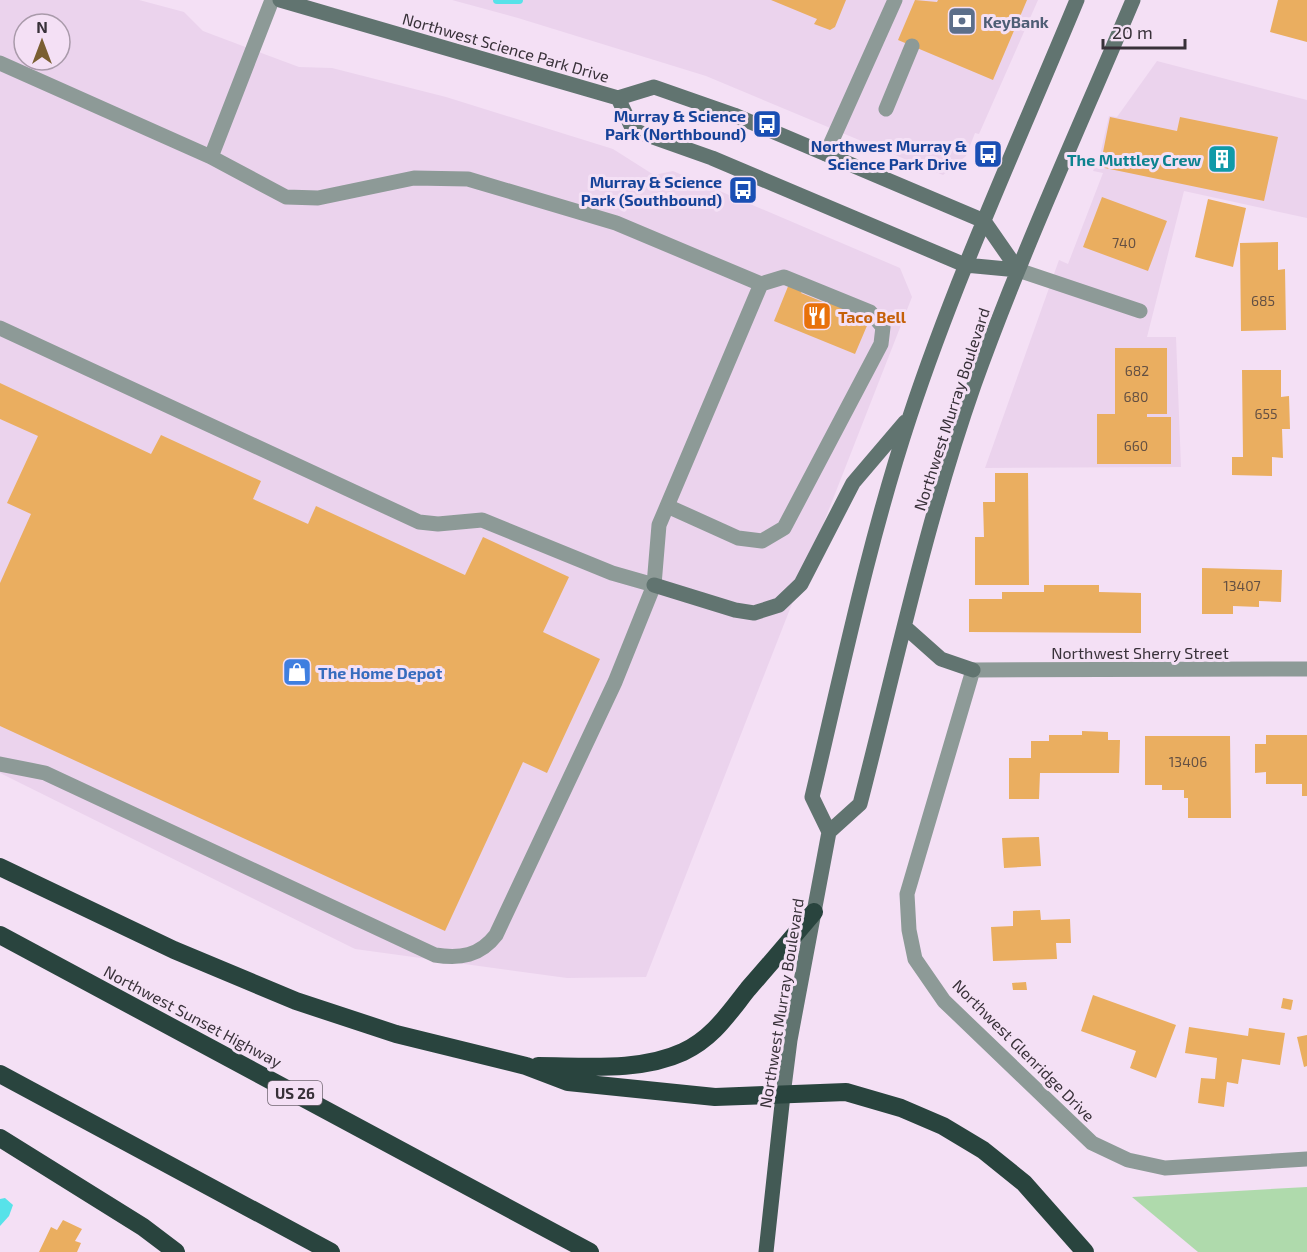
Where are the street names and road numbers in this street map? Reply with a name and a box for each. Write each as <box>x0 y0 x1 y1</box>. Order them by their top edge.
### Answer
street label: Northwest Science Park Drive <box>400 8 612 86</box>
street label: Northwest Murray Boulevard <box>909 305 993 513</box>
street label: Northwest Sherry Street <box>1051 643 1229 662</box>
street label: Northwest Murray Boulevard <box>755 897 807 1109</box>
street label: Northwest Sunset Highway <box>101 961 286 1071</box>
street label: Northwest Glenridge Drive <box>949 975 1099 1125</box>
road number: US 26 <box>268 1081 322 1105</box>

